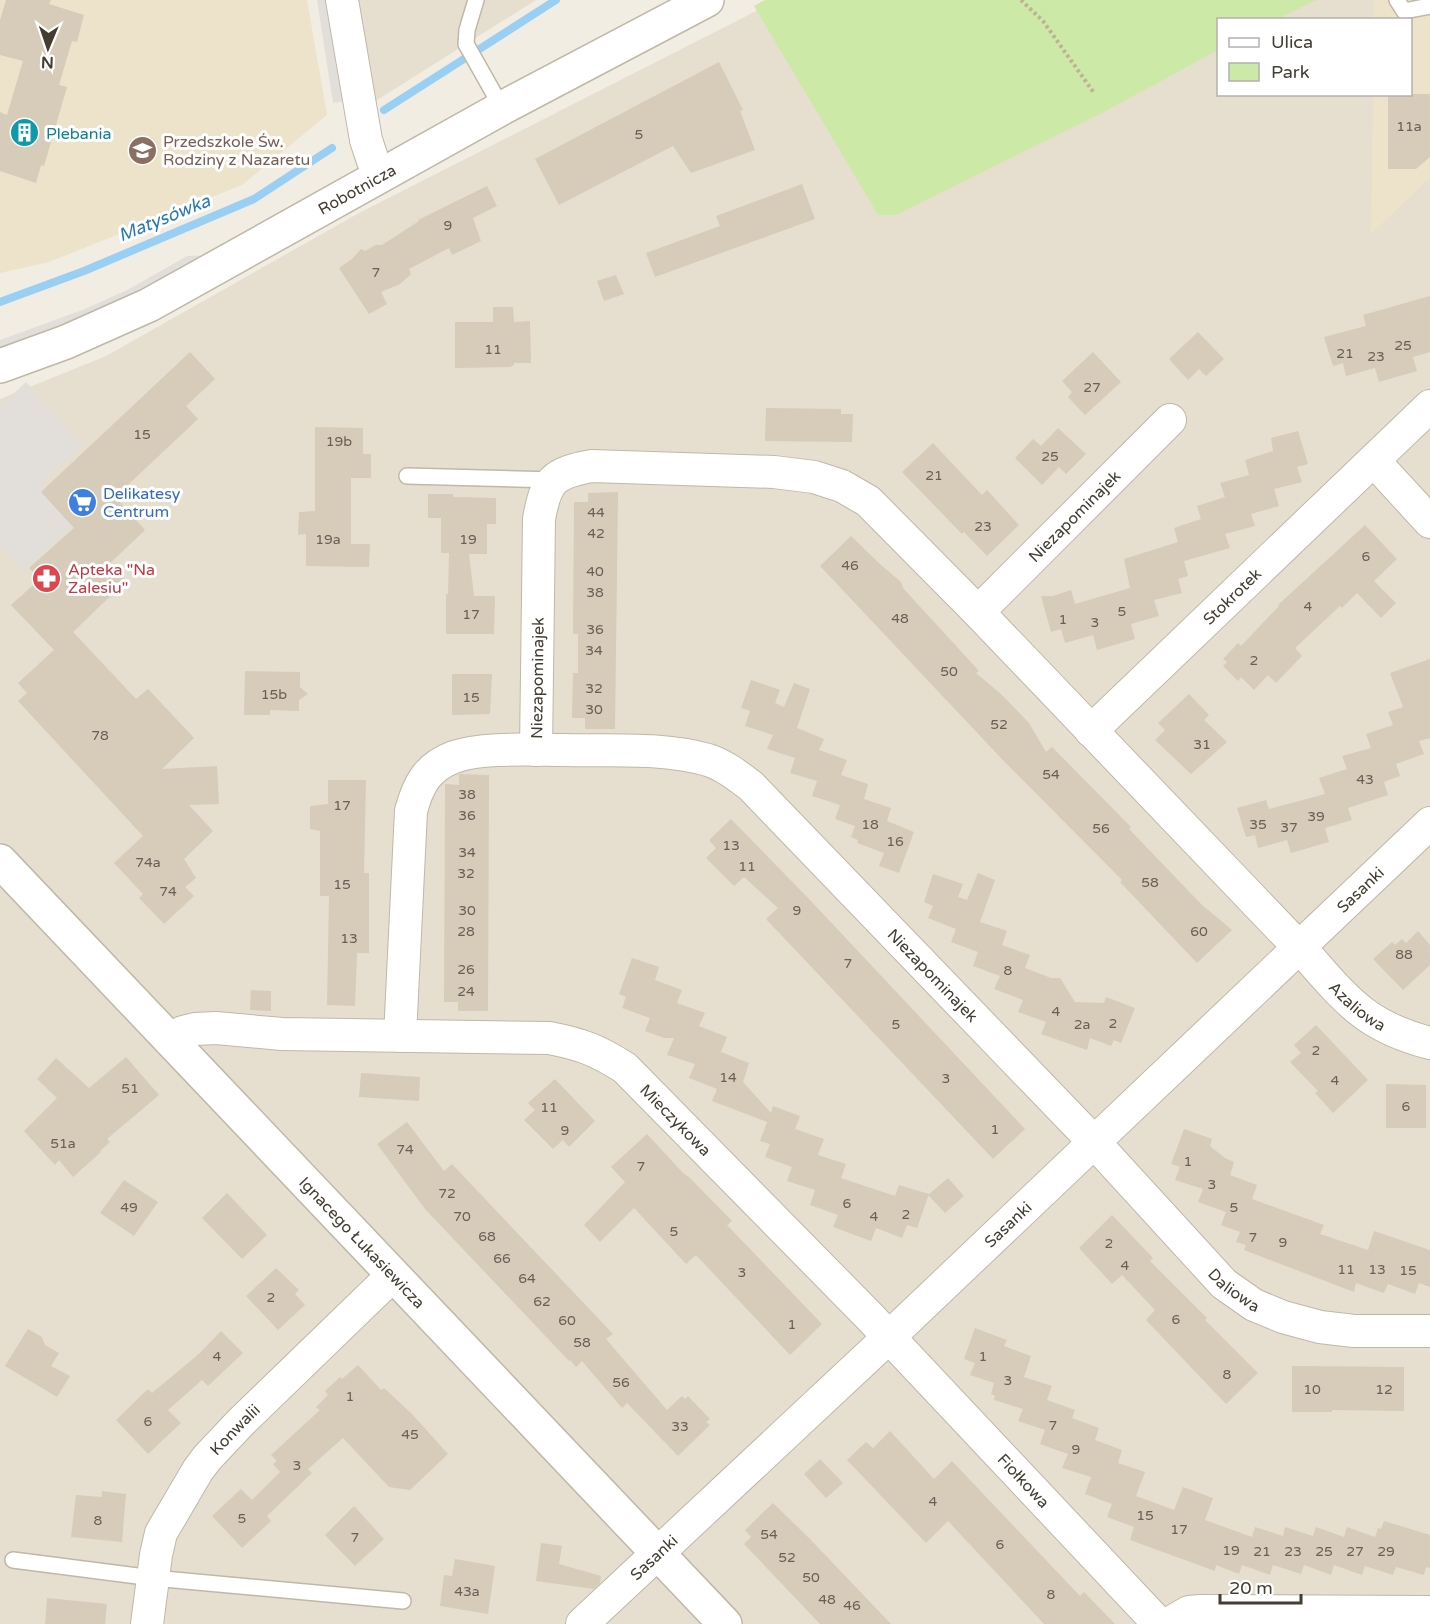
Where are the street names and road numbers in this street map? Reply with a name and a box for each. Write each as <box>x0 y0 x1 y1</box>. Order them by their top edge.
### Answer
street label: Robotnicza <box>315 160 400 220</box>
street label: Niezapominajek <box>1025 466 1125 567</box>
street label: Stokrotek <box>1199 564 1266 629</box>
street label: Niezapominajek <box>527 617 549 739</box>
street label: Sasanki <box>1333 863 1389 917</box>
street label: Niezapominajek <box>883 925 982 1027</box>
street label: Azaliowa <box>1324 978 1389 1036</box>
street label: Mieczykowa <box>635 1080 715 1161</box>
street label: Ignacego Łukasiewicza <box>294 1173 429 1313</box>
street label: Sasanki <box>980 1198 1036 1252</box>
street label: Daliowa <box>1203 1264 1262 1317</box>
street label: Konwalii <box>206 1400 265 1460</box>
street label: Fiołkowa <box>993 1450 1053 1512</box>
street label: Sasanki <box>626 1531 682 1585</box>

